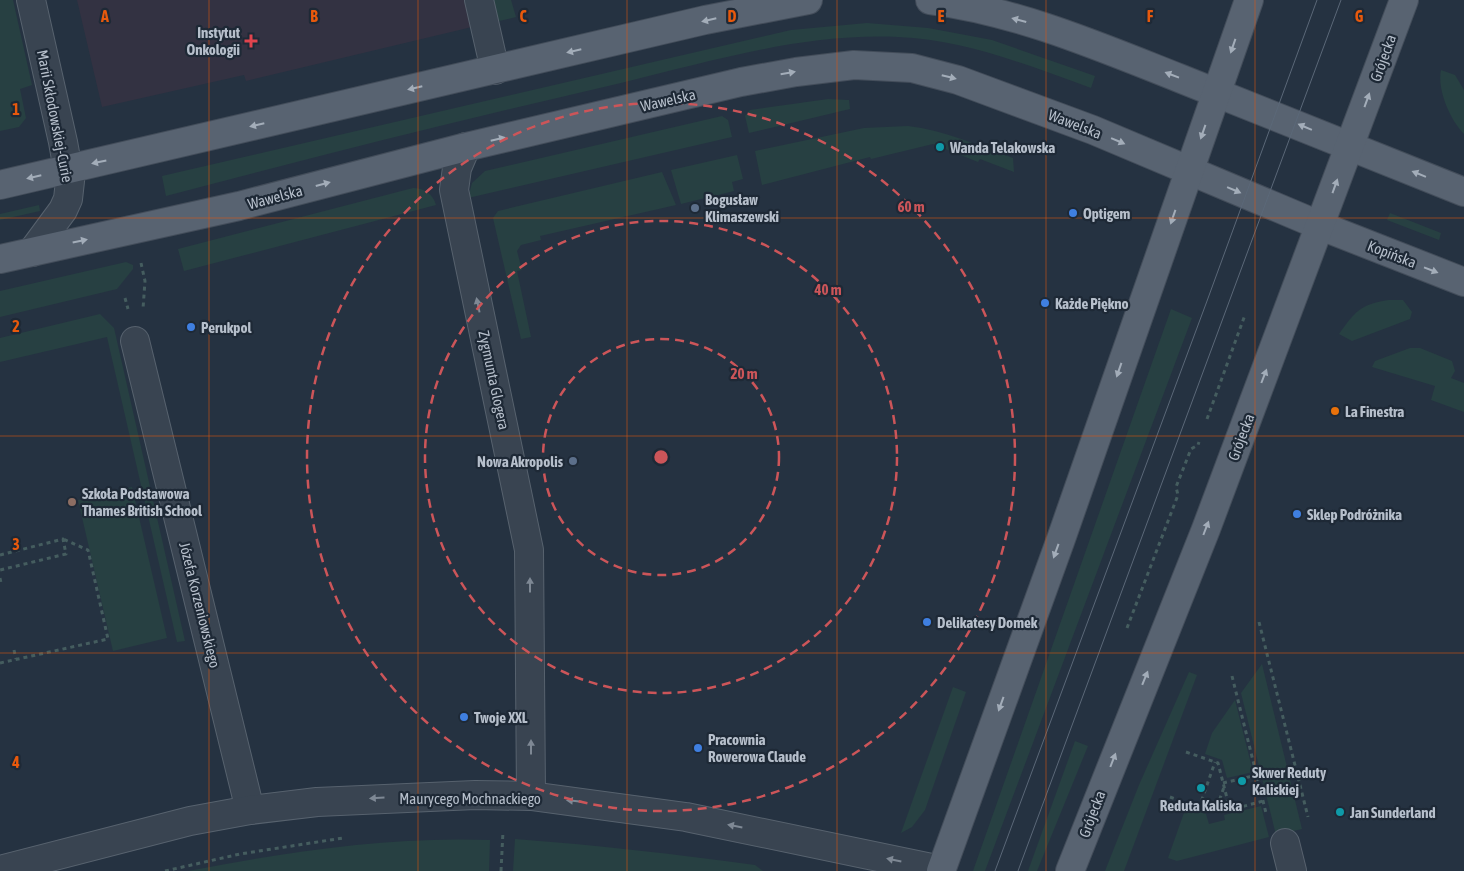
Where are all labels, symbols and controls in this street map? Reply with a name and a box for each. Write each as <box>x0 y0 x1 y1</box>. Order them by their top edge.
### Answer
text: A <box>100 7 109 25</box>
text: B <box>310 7 318 25</box>
text: C <box>519 7 527 25</box>
text: D <box>728 7 737 25</box>
text: E <box>938 7 945 25</box>
text: F <box>1147 7 1154 25</box>
text: G <box>1355 7 1364 25</box>
one-way arrow <box>1011 15 1026 23</box>
one-way arrow <box>701 16 716 24</box>
place label: Instytut Onkologii <box>186 24 241 58</box>
street label: Grójecka <box>1367 32 1399 84</box>
marker: Instytut Onkologii <box>244 34 258 48</box>
one-way arrow <box>1229 39 1237 54</box>
one-way arrow <box>566 47 581 55</box>
street label: Marii Skłodowskiej-Curie <box>34 48 76 184</box>
one-way arrow <box>781 69 797 77</box>
one-way arrow <box>1164 71 1179 78</box>
one-way arrow <box>942 73 957 81</box>
one-way arrow <box>408 84 423 92</box>
street label: Wawelska <box>639 85 697 115</box>
one-way arrow <box>1363 92 1371 107</box>
text: 1 <box>12 100 20 118</box>
street label: Wawelska <box>1046 106 1104 142</box>
one-way arrow <box>250 121 265 129</box>
one-way arrow <box>1298 123 1312 131</box>
one-way arrow <box>1199 125 1207 140</box>
one-way arrow <box>490 135 505 143</box>
one-way arrow <box>1111 137 1125 145</box>
place label: Wanda Telakowska <box>949 139 1055 156</box>
marker: Wanda Telakowska <box>934 141 946 153</box>
one-way arrow <box>91 158 106 166</box>
one-way arrow <box>1411 170 1426 178</box>
one-way arrow <box>26 173 41 181</box>
one-way arrow <box>1331 178 1339 193</box>
one-way arrow <box>316 180 331 188</box>
street label: Wawelska <box>246 182 304 212</box>
one-way arrow <box>1227 187 1242 195</box>
place label: Bogusław Klimaszewski <box>705 191 779 225</box>
text: 60 m <box>898 198 925 215</box>
marker: Bogusław Klimaszewski <box>689 202 701 214</box>
place label: Optigem <box>1083 205 1131 222</box>
marker: Optigem <box>1067 207 1079 219</box>
one-way arrow <box>1169 210 1177 225</box>
one-way arrow <box>73 237 88 245</box>
street label: Kopińska <box>1365 237 1419 271</box>
one-way arrow <box>1424 266 1438 274</box>
text: 40 m <box>814 281 842 298</box>
place label: Każde Piękno <box>1055 295 1129 312</box>
one-way arrow <box>474 297 482 313</box>
marker: Każde Piękno <box>1039 297 1051 309</box>
text: 2 <box>12 317 20 335</box>
place label: Perukpol <box>201 319 252 336</box>
marker: Perukpol <box>185 321 197 333</box>
street label: Zygmunta Glogera <box>475 329 513 431</box>
one-way arrow <box>1115 363 1122 378</box>
text: 20 m <box>731 365 758 382</box>
one-way arrow <box>1260 368 1268 383</box>
place label: La Finestra <box>1345 403 1404 420</box>
marker: La Finestra <box>1329 405 1341 417</box>
street label: Grójecka <box>1224 411 1258 463</box>
centre of rings <box>652 448 670 466</box>
place label: Nowa Akropolis <box>477 453 564 470</box>
marker: Nowa Akropolis <box>567 455 579 467</box>
place label: Szkoła Podstawowa Thames British School <box>82 485 203 519</box>
marker: Szkoła Podstawowa Thames British School <box>66 496 78 508</box>
place label: Sklep Podróżnika <box>1307 506 1402 523</box>
marker: Sklep Podróżnika <box>1291 508 1303 520</box>
one-way arrow <box>1203 520 1210 535</box>
text: 3 <box>12 535 20 553</box>
street label: Józefa Korzeniowskiego <box>176 540 224 670</box>
one-way arrow <box>1052 544 1059 559</box>
one-way arrow <box>527 577 535 593</box>
place label: Delikatesy Domek <box>937 614 1038 631</box>
marker: Delikatesy Domek <box>921 616 933 628</box>
one-way arrow <box>1142 671 1150 685</box>
one-way arrow <box>997 697 1005 712</box>
place label: Twoje XXL <box>474 709 528 726</box>
marker: Twoje XXL <box>458 711 470 723</box>
place label: Pracownia Rowerowa Claude <box>708 731 806 765</box>
one-way arrow <box>527 739 535 755</box>
marker: Pracownia Rowerowa Claude <box>692 742 704 754</box>
text: 4 <box>11 753 20 771</box>
one-way arrow <box>1110 753 1117 768</box>
place label: Skwer Reduty Kaliskiej <box>1252 764 1327 798</box>
marker: Skwer Reduty Kaliskiej <box>1236 775 1248 787</box>
marker: Reduta Kaliska <box>1195 782 1207 794</box>
street label: Grójecka <box>1075 788 1109 840</box>
street label: Maurycego Mochnackiego <box>399 790 541 807</box>
one-way arrow <box>369 794 385 802</box>
one-way arrow <box>566 797 582 805</box>
place label: Reduta Kaliska <box>1160 797 1242 814</box>
place label: Jan Sunderland <box>1349 804 1436 821</box>
marker: Jan Sunderland <box>1334 806 1346 818</box>
one-way arrow <box>726 822 742 830</box>
one-way arrow <box>886 856 901 864</box>

